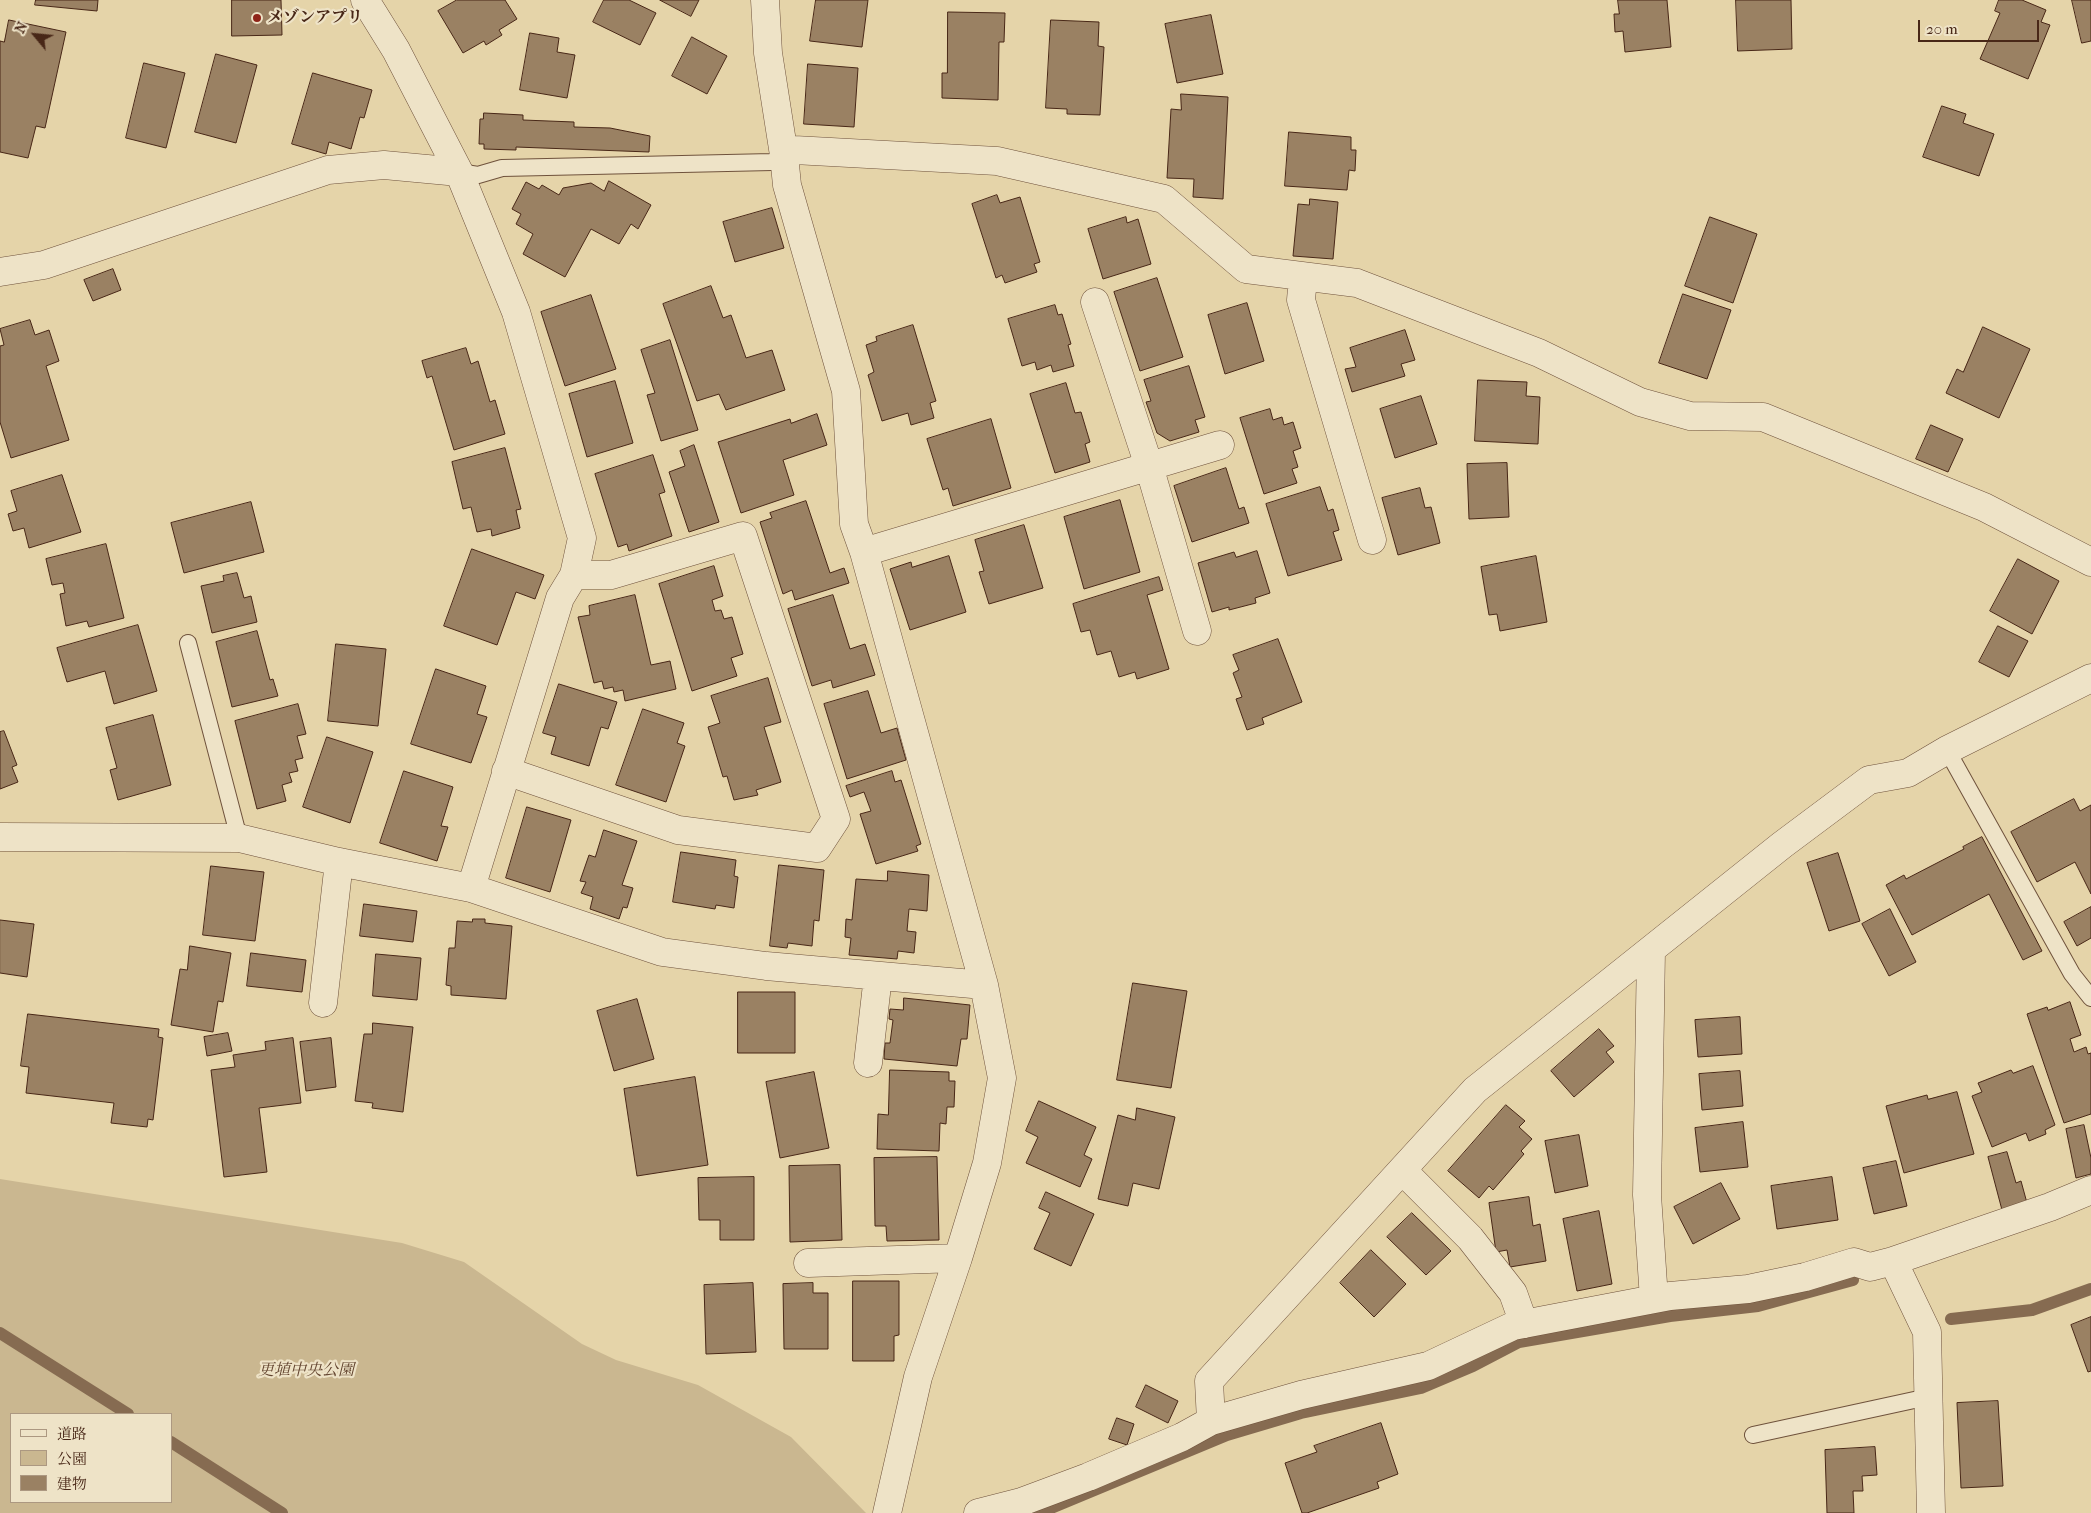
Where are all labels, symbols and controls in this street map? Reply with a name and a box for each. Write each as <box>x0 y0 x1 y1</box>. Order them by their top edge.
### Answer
place label: メゾンアプリ <box>267 8 363 28</box>
north arrow <box>10 10 60 60</box>
scale bar <box>1921 10 2042 42</box>
marker: メゾンアプリ <box>251 12 263 24</box>
text: N <box>11 19 31 36</box>
text: 20 m <box>1926 20 1958 38</box>
park label: 更埴中央公園 <box>258 1361 354 1381</box>
legend <box>10 1413 172 1503</box>
text: 道路 <box>57 1425 87 1443</box>
text: 公園 <box>57 1450 87 1468</box>
text: 建物 <box>57 1475 87 1493</box>

